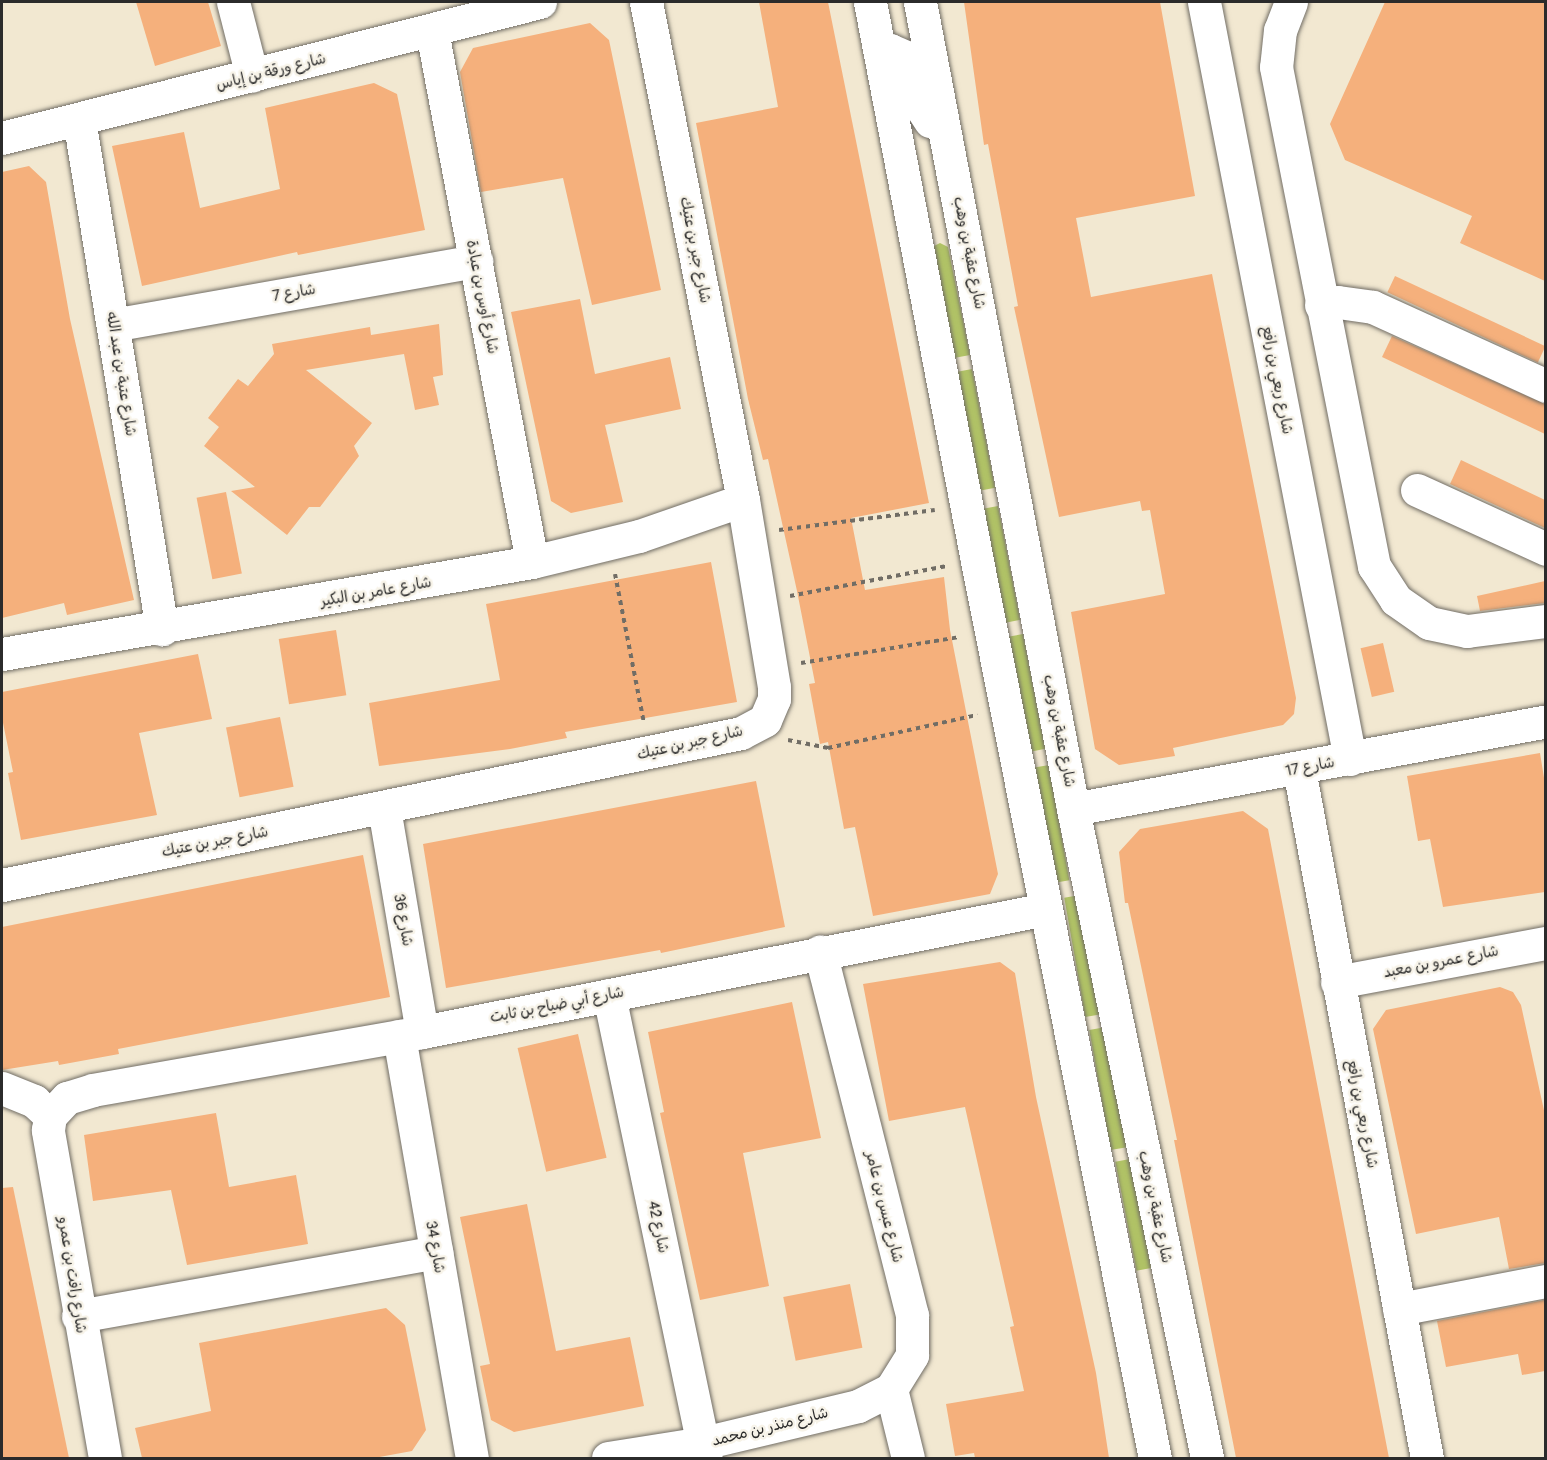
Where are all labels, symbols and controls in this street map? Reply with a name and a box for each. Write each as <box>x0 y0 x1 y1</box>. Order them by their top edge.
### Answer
street label: شارع ورقة بن إياس <box>214 50 328 94</box>
street label: شارع جبر بن عتيك <box>676 195 714 305</box>
street label: شارع عقبة بن وهب <box>949 195 989 311</box>
street label: شارع أوس بن عبادة <box>462 239 502 355</box>
street label: شارع 7 <box>271 280 317 306</box>
street label: شارع عتبة بن عبد الله <box>102 311 140 437</box>
street label: شارع ربعي بن رافع <box>1258 324 1296 436</box>
street label: شارع عامر بن البكير <box>319 573 433 611</box>
street label: شارع عقبة بن وهب <box>1039 673 1079 789</box>
street label: شارع جبر بن عتيك <box>635 722 745 764</box>
street label: شارع 17 <box>1284 753 1336 781</box>
street label: شارع جبر بن عتيك <box>160 823 270 861</box>
street label: شارع 36 <box>390 892 416 948</box>
street label: شارع عمرو بن معبد <box>1382 942 1500 982</box>
street label: شارع أبي ضياح بن ثابت <box>489 983 625 1027</box>
street label: شارع ربعي بن رافع <box>1343 1058 1381 1170</box>
street label: شارع عبس بن عامر <box>861 1149 907 1265</box>
street label: شارع عقبة بن وهب <box>1134 1149 1176 1265</box>
street label: شارع 42 <box>644 1199 672 1255</box>
street label: شارع رافت بن عمرو <box>54 1215 90 1335</box>
street label: شارع 34 <box>422 1219 448 1275</box>
street label: شارع منذر بن محمد <box>710 1404 830 1450</box>

